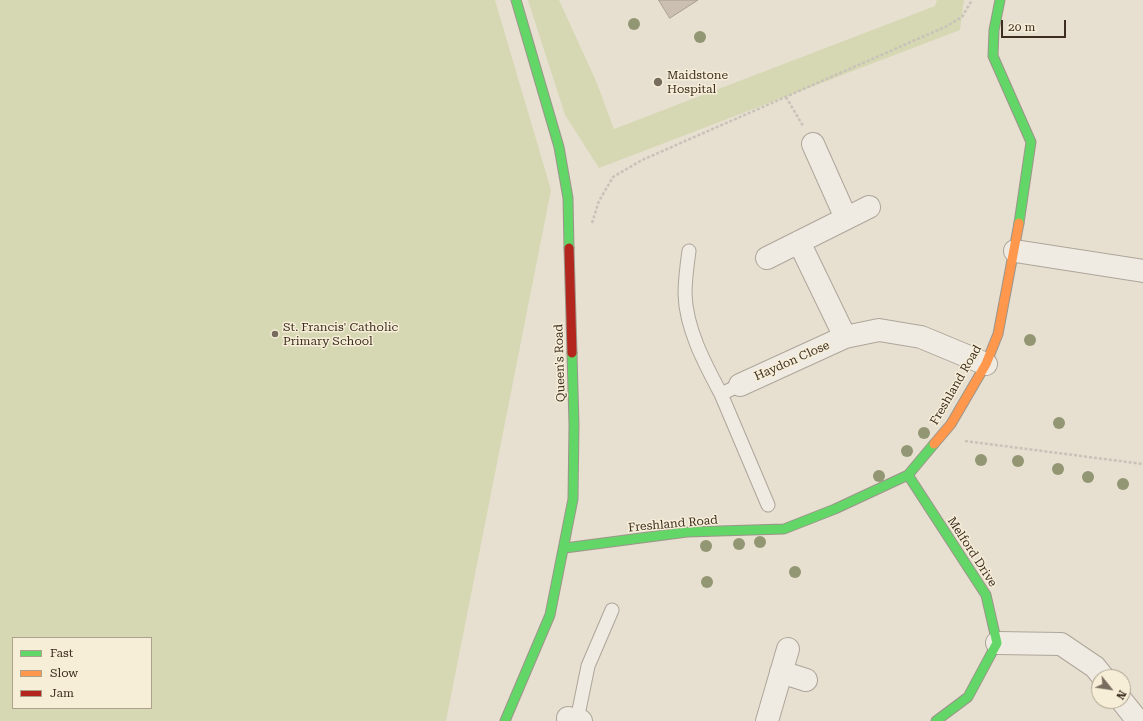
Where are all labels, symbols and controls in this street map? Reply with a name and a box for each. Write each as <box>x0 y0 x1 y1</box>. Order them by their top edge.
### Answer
scale bar <box>1003 12 1068 38</box>
text: 20 m <box>1008 20 1035 34</box>
place label: Maidstone Hospital <box>667 68 728 96</box>
marker: Maidstone Hospital <box>652 76 664 88</box>
place label: St. Francis' Catholic Primary School <box>283 320 398 348</box>
street label: Queen's Road <box>551 324 569 402</box>
marker: St. Francis' Catholic Primary School <box>270 329 280 339</box>
street label: Haydon Close <box>752 338 832 384</box>
street label: Freshland Road <box>927 342 985 428</box>
street label: Freshland Road <box>628 513 718 535</box>
street label: Melford Drive <box>944 514 1000 590</box>
legend <box>12 637 152 709</box>
text: Fast <box>50 646 73 660</box>
text: Slow <box>50 666 78 680</box>
north arrow <box>1091 669 1131 709</box>
text: Jam <box>50 686 74 700</box>
text: N <box>1113 688 1129 702</box>

